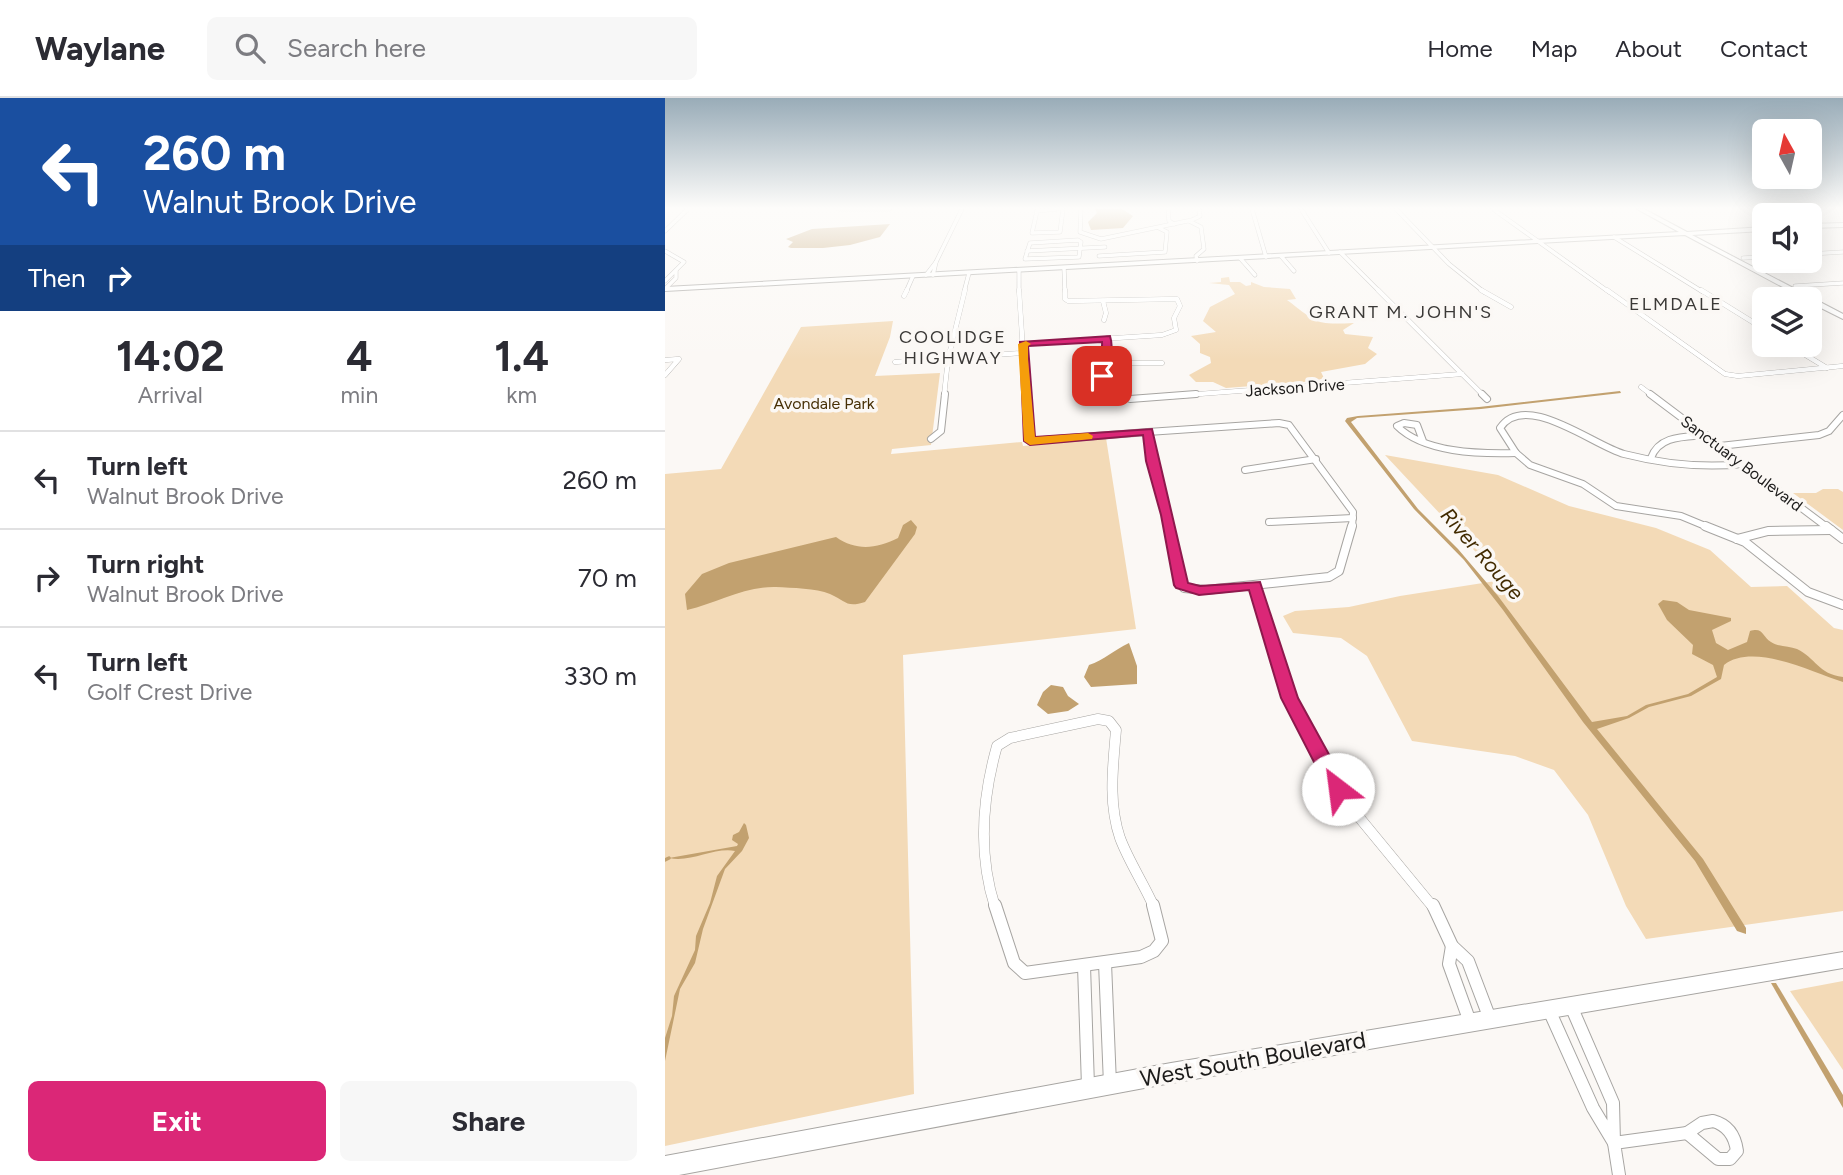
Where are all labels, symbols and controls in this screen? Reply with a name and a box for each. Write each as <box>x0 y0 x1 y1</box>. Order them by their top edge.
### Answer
search box <box>207 17 697 80</box>
text: Waylane <box>35 29 165 68</box>
icon: search <box>231 29 269 67</box>
text: Search here <box>287 32 426 64</box>
text: Home <box>1427 34 1493 63</box>
text: Map <box>1531 34 1577 63</box>
text: About <box>1615 34 1682 63</box>
text: Contact <box>1720 34 1808 63</box>
north arrow <box>1752 119 1822 189</box>
map controls <box>1752 119 1822 357</box>
text: 260 m <box>143 123 286 182</box>
icon: left <box>28 126 119 217</box>
text: Walnut Brook Drive <box>143 183 416 221</box>
button: sound <box>1752 203 1822 273</box>
icon: right <box>100 259 138 297</box>
text: Then <box>28 262 86 294</box>
button: layers <box>1752 287 1822 357</box>
district label: ELMDALE <box>1629 293 1723 315</box>
district label: GRANT M. JOHN'S <box>1309 301 1493 323</box>
district label: COOLIDGE HIGHWAY <box>899 326 1007 369</box>
text: 14:02 <box>116 331 225 382</box>
text: 4 <box>346 331 373 382</box>
text: 1.4 <box>494 331 549 382</box>
pin <box>1072 346 1132 406</box>
icon: arrive <box>1083 357 1121 395</box>
street label: Jackson Drive <box>1245 375 1346 400</box>
text: Arrival <box>138 381 203 409</box>
text: min <box>341 381 378 409</box>
text: km <box>506 381 537 409</box>
park label: Avondale Park <box>773 394 875 413</box>
street label: Sanctuary Boulevard <box>1677 411 1806 515</box>
text: Turn left <box>87 450 188 482</box>
icon: left <box>28 461 66 499</box>
text: 260 m <box>563 464 637 496</box>
text: Walnut Brook Drive <box>87 482 284 510</box>
water label: River Rouge <box>1436 503 1529 605</box>
text: Turn right <box>87 548 204 580</box>
icon: right <box>28 559 66 597</box>
text: 70 m <box>578 562 637 594</box>
text: Walnut Brook Drive <box>87 580 284 608</box>
text: Turn left <box>87 646 188 678</box>
icon: left <box>28 657 66 695</box>
text: 330 m <box>563 660 637 692</box>
text: Golf Crest Drive <box>87 678 252 706</box>
position arrow <box>1301 752 1375 826</box>
street label: West South Boulevard <box>1138 1025 1368 1093</box>
button: Exit <box>28 1081 326 1161</box>
button: Share <box>340 1081 637 1161</box>

